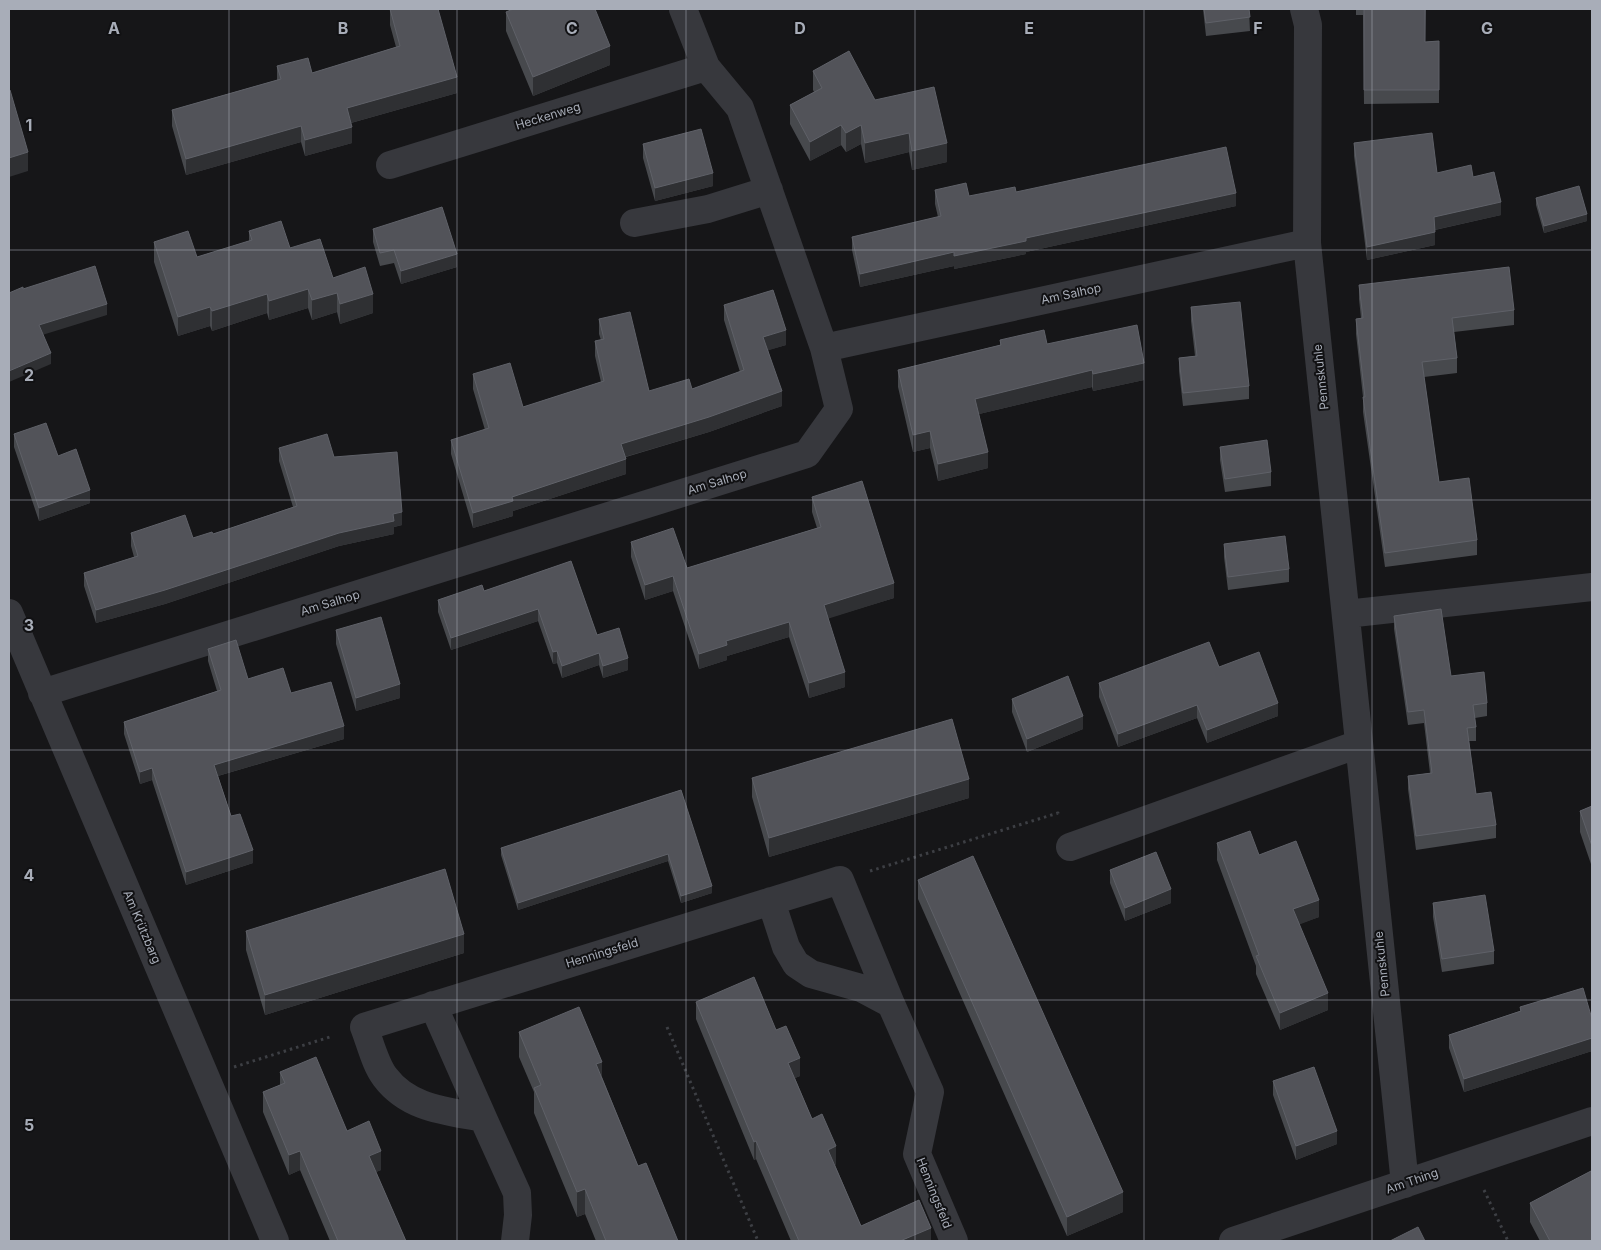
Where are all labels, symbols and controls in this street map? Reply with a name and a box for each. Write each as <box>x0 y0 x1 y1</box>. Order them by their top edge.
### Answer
text: A <box>108 18 120 38</box>
text: B <box>338 18 348 38</box>
text: C <box>566 18 578 38</box>
text: D <box>794 18 806 38</box>
text: E <box>1024 18 1034 38</box>
text: F <box>1253 18 1263 38</box>
text: G <box>1481 18 1493 38</box>
street label: Heckenweg <box>514 99 582 133</box>
text: 1 <box>26 115 32 135</box>
street label: Am Salhop <box>1039 280 1102 307</box>
street label: Pennskuhle <box>1310 344 1331 411</box>
text: 2 <box>24 365 34 385</box>
street label: Am Salhop <box>685 465 748 498</box>
street label: Am Salhop <box>298 586 361 619</box>
text: 3 <box>24 615 34 635</box>
text: 4 <box>24 865 35 885</box>
street label: Am Krützbarg <box>120 888 165 966</box>
street label: Pennskuhle <box>1371 931 1392 998</box>
street label: Henningsfeld <box>564 934 640 971</box>
text: 5 <box>24 1115 34 1135</box>
street label: Henningsfeld <box>913 1155 955 1230</box>
street label: Am Thing <box>1384 1165 1440 1196</box>

